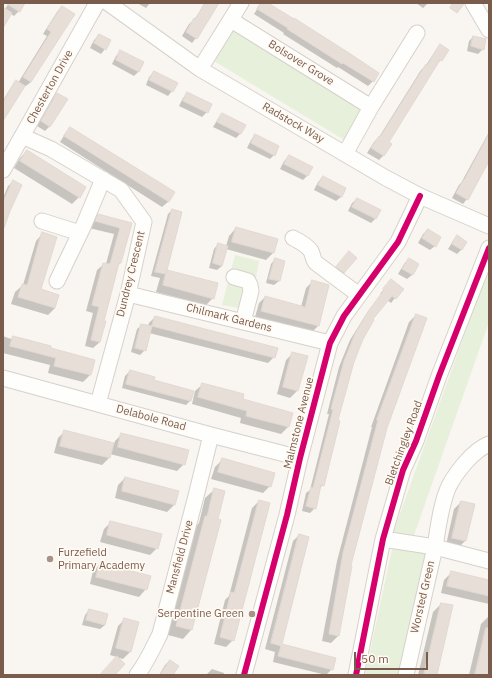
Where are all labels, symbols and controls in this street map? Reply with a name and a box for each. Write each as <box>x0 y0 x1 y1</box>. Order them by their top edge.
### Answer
street label: Bolsover Grove <box>266 38 336 88</box>
street label: Chesterton Drive <box>24 48 76 126</box>
street label: Radstock Way <box>260 100 326 146</box>
street label: Dundrey Crescent <box>114 230 148 318</box>
street label: Chilmark Gardens <box>185 301 273 335</box>
street label: Malmstone Avenue <box>281 376 317 470</box>
street label: Bletchingley Road <box>383 399 425 487</box>
street label: Delabole Road <box>115 402 187 434</box>
street label: Mansfield Drive <box>164 519 196 595</box>
place label: Furzefield Primary Academy <box>58 546 145 572</box>
marker: Furzefield Primary Academy <box>45 554 55 564</box>
street label: Worsted Green <box>408 560 438 634</box>
place label: Serpentine Green <box>157 607 244 621</box>
marker: Serpentine Green <box>247 609 257 619</box>
scale bar <box>356 644 430 670</box>
text: 50 m <box>361 651 389 666</box>

